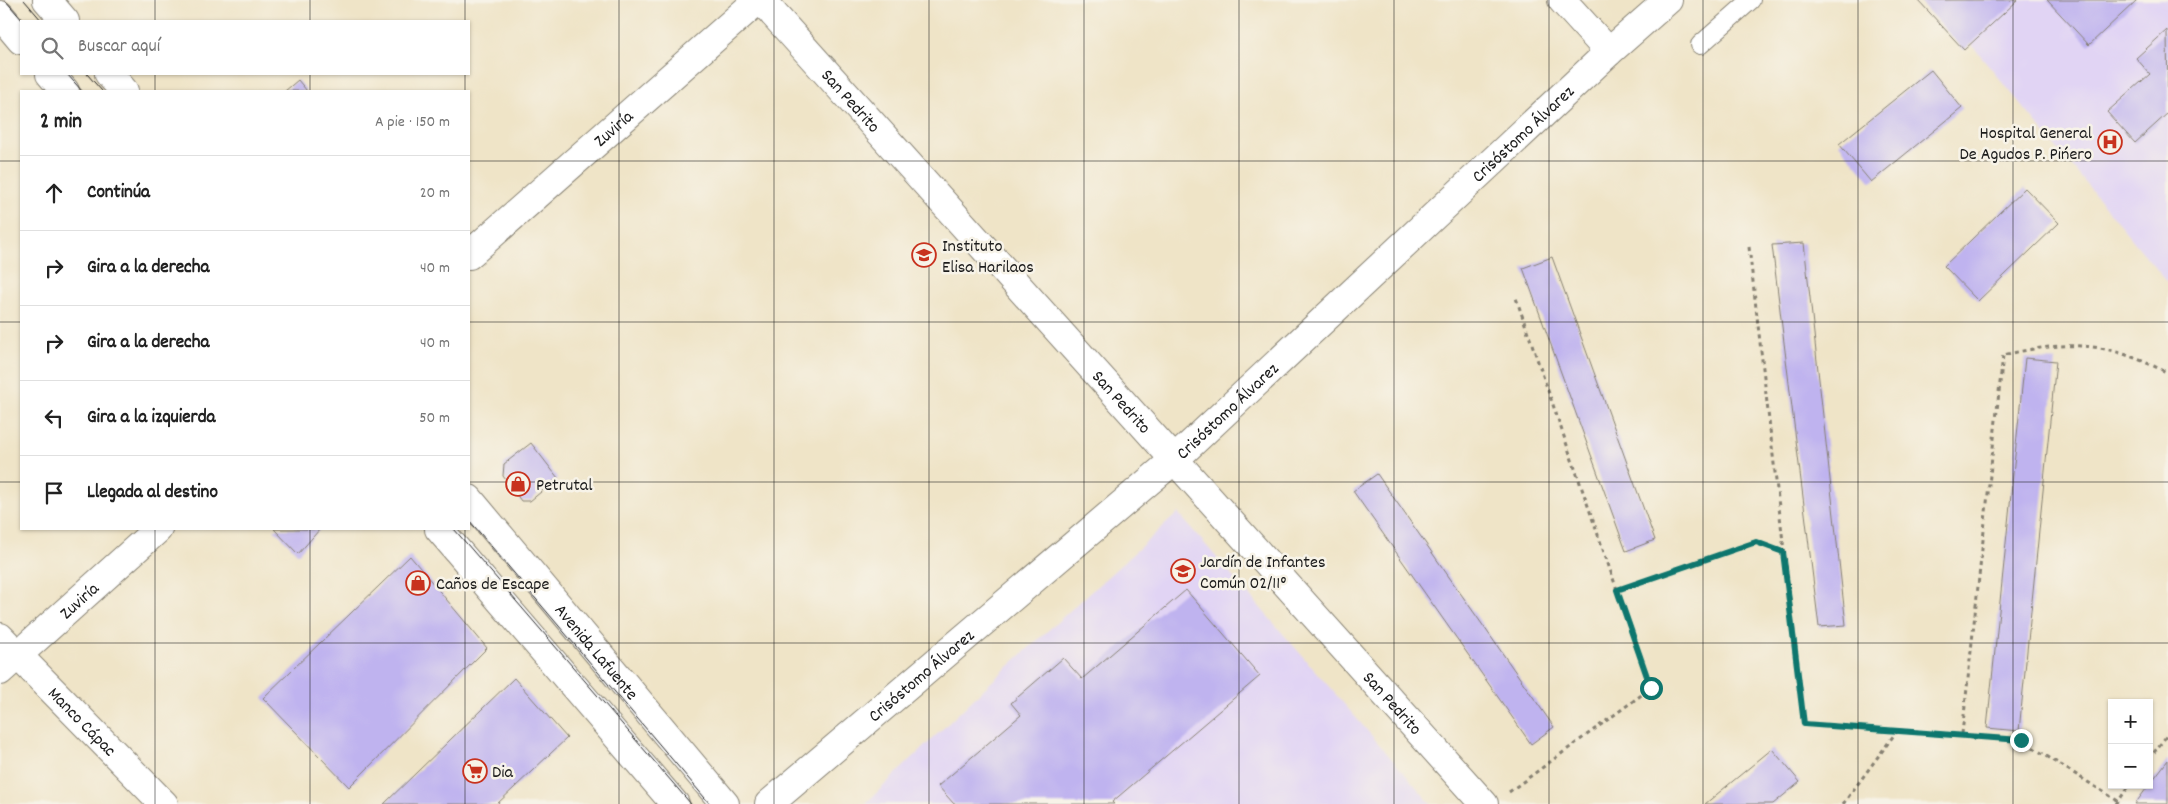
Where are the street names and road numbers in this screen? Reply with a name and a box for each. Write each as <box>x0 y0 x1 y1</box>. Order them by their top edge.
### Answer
street label: San Pedrito <box>814 65 885 139</box>
street label: Crisóstomo Álvarez <box>1467 81 1581 189</box>
street label: Zuviría <box>589 105 640 154</box>
street label: Crisóstomo Álvarez <box>1172 358 1286 467</box>
street label: San Pedrito <box>1085 366 1156 441</box>
street label: Zuviría <box>55 577 106 626</box>
street label: Avenida Lafuente <box>547 600 643 707</box>
street label: Crisóstomo Álvarez <box>864 625 981 729</box>
street label: San Pedrito <box>1356 667 1426 742</box>
street label: Manco Cápac <box>41 683 121 763</box>

